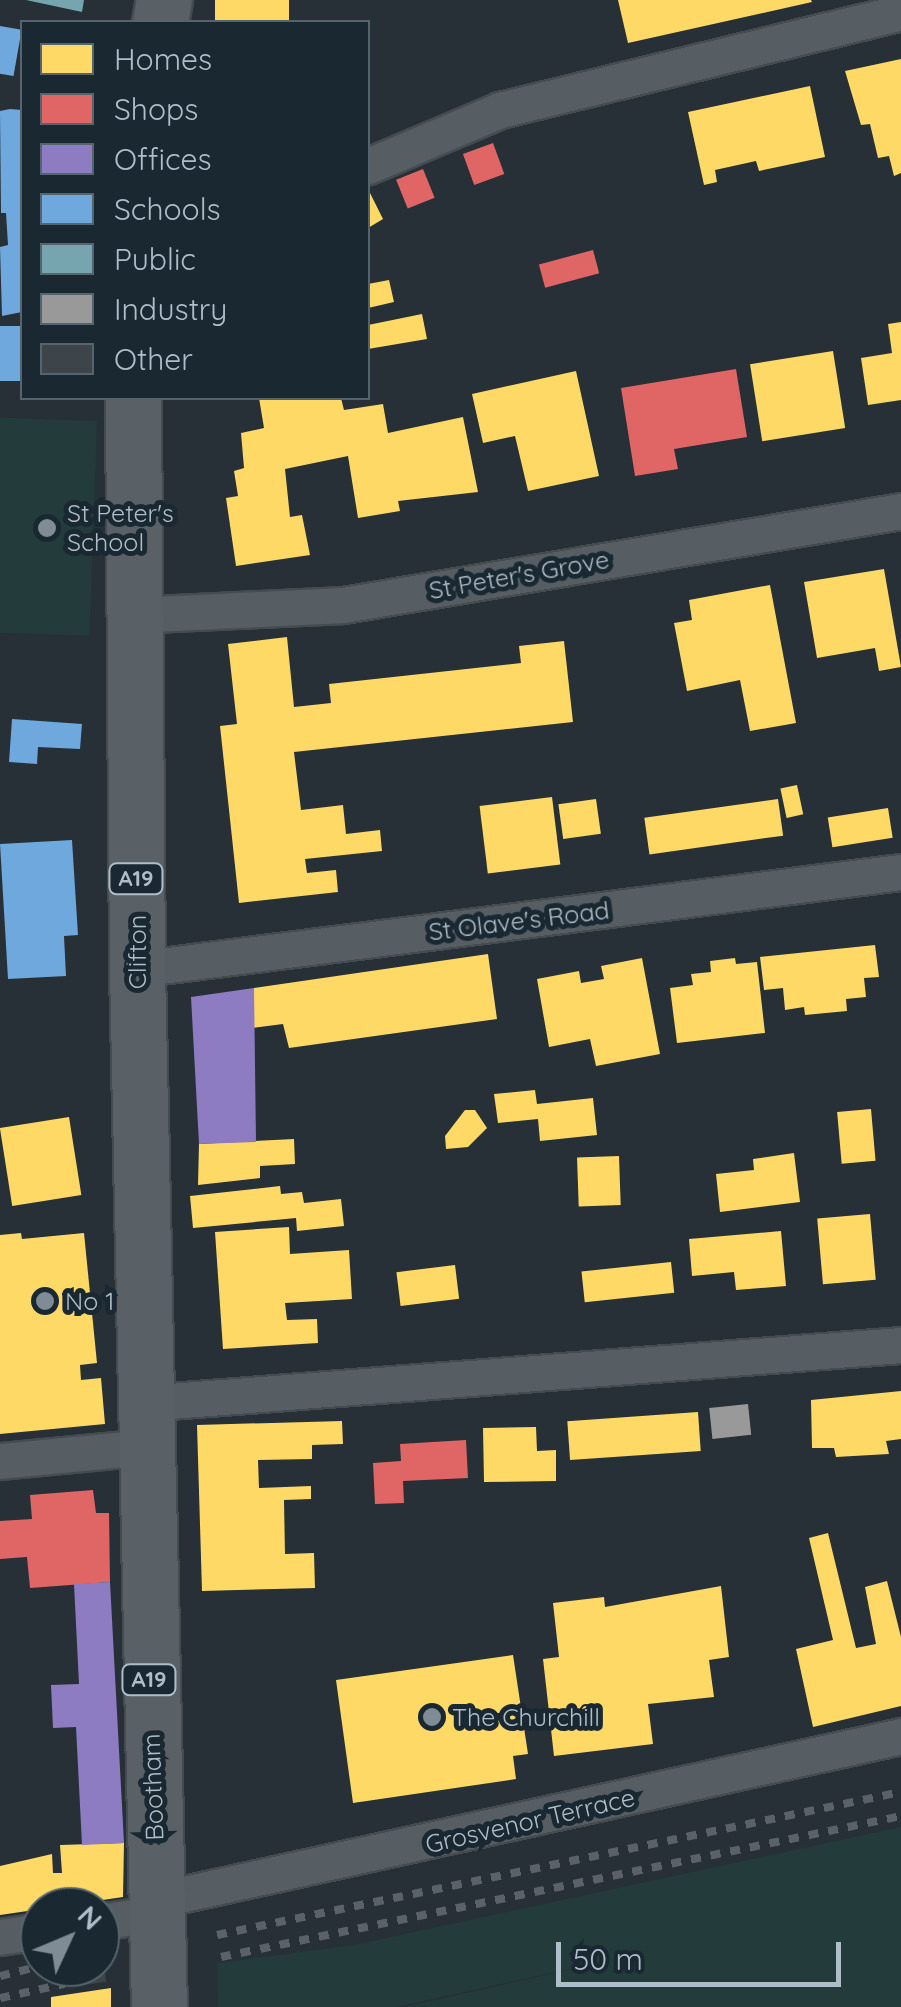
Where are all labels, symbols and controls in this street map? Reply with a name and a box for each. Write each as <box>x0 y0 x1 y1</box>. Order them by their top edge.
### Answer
legend <box>20 20 370 400</box>
text: Homes <box>114 40 212 78</box>
text: Shops <box>114 90 198 128</box>
text: Offices <box>114 140 212 178</box>
text: Schools <box>114 190 221 228</box>
text: Public <box>114 240 196 278</box>
text: Industry <box>114 290 227 328</box>
text: Other <box>114 340 193 378</box>
place label: St Peter's School <box>67 499 174 558</box>
marker: St Peter's School <box>36 517 58 539</box>
street label: St Peter's Grove <box>427 544 611 606</box>
road number: A19 <box>106 862 166 896</box>
street label: St Olave's Road <box>427 895 611 947</box>
street label: Clifton <box>122 915 152 989</box>
place label: No 1 <box>65 1286 114 1316</box>
marker: No 1 <box>34 1290 56 1312</box>
road number: A19 <box>119 1663 179 1697</box>
place label: The Churchill <box>452 1702 600 1732</box>
marker: The Churchill <box>421 1706 443 1728</box>
street label: Bootham <box>136 1733 170 1841</box>
street label: Grosvenor Terrace <box>422 1782 638 1860</box>
north arrow <box>20 1887 120 1987</box>
text: N <box>71 1898 110 1937</box>
scale bar <box>561 1922 846 1984</box>
text: 50 m <box>573 1940 643 1978</box>

